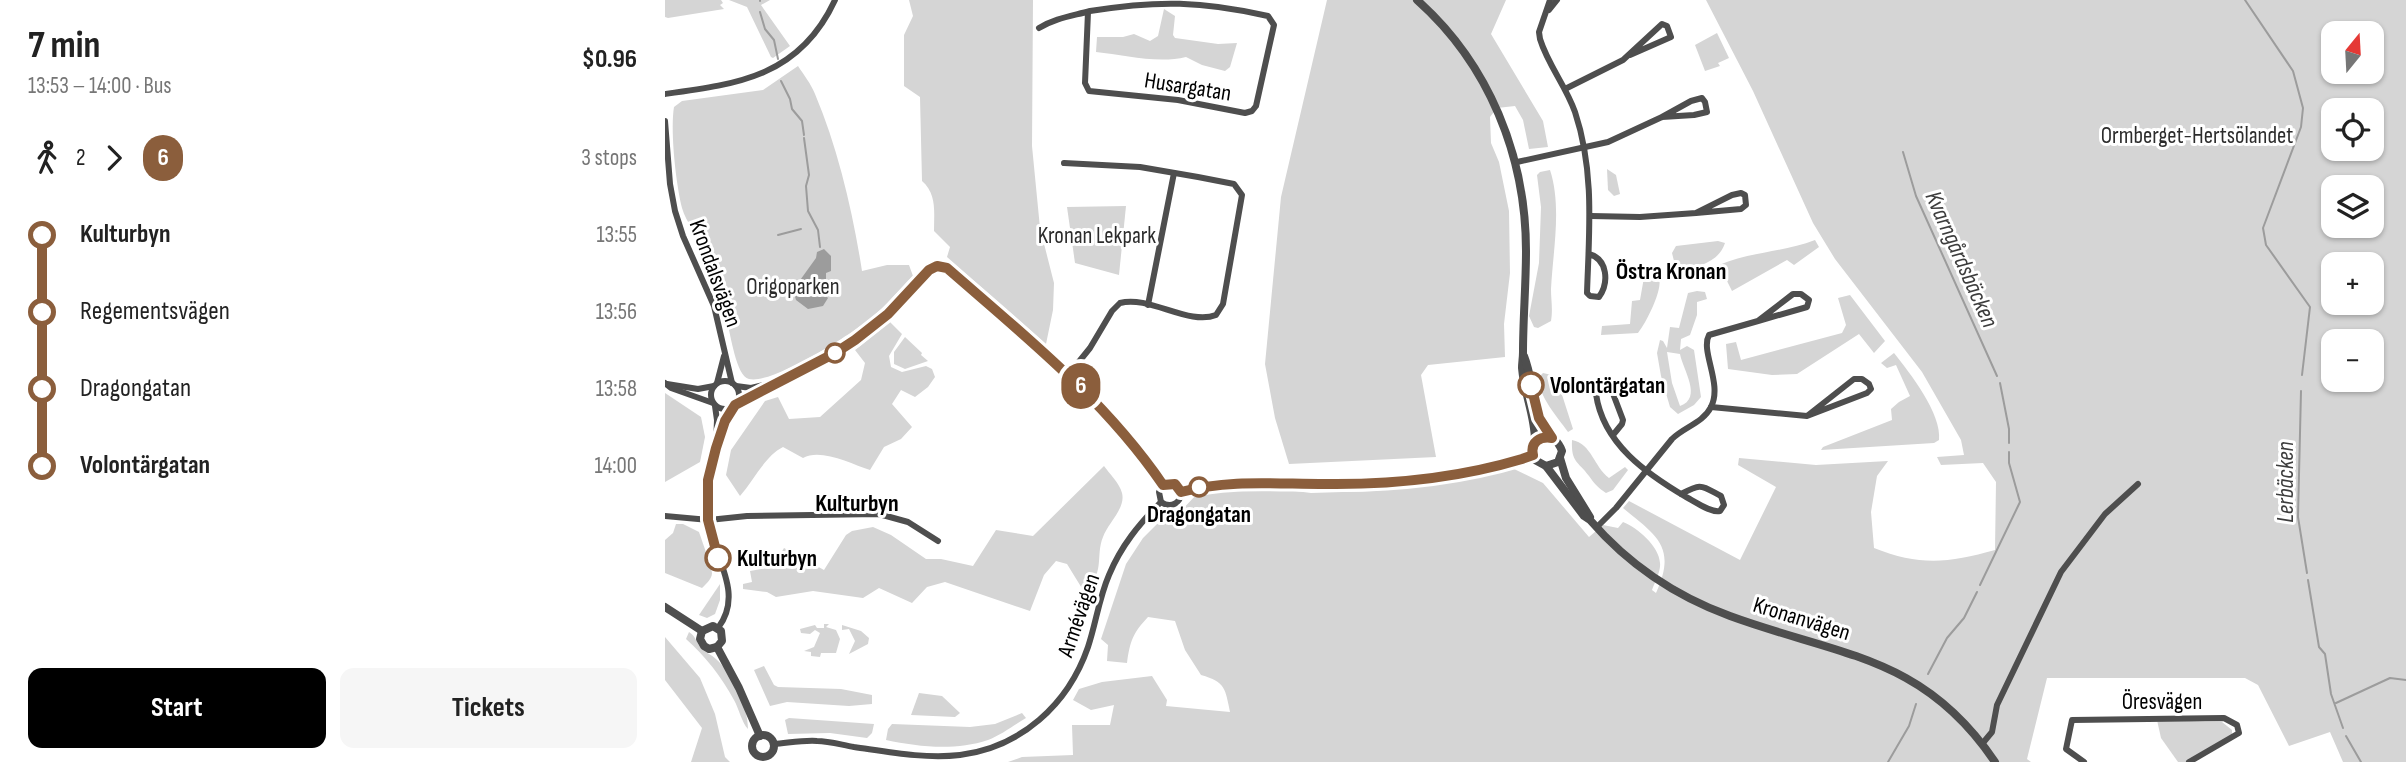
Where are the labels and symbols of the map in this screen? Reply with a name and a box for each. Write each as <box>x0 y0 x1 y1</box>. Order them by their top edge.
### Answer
north arrow <box>2321 21 2383 84</box>
street label: Husargatan <box>1142 66 1233 108</box>
park label: Ormberget-Hertsölandet <box>2101 122 2293 150</box>
water label: Kvarngårdsbäcken <box>1919 186 2005 332</box>
street label: Krondalsvägen <box>683 216 747 331</box>
park label: Kronan Lekpark <box>1038 222 1156 250</box>
district label: Östra Kronan <box>1616 257 1726 286</box>
park label: Origoparken <box>746 273 840 301</box>
unlabelled marker <box>825 343 845 363</box>
line badge: 6 <box>1058 363 1104 409</box>
marker: Volontärgatan <box>1518 372 1544 398</box>
place label: Volontärgatan <box>1550 372 1665 400</box>
water label: Lerbäcken <box>2271 441 2300 523</box>
marker: Dragongatan <box>1189 477 1209 497</box>
district label: Kulturbyn <box>815 489 899 518</box>
place label: Dragongatan <box>1147 501 1251 529</box>
marker: Kulturbyn <box>705 545 731 571</box>
place label: Kulturbyn <box>737 545 817 573</box>
street label: Armévägen <box>1051 570 1106 662</box>
street label: Kronanvägen <box>1750 591 1854 647</box>
street label: Öresvägen <box>2122 688 2202 716</box>

